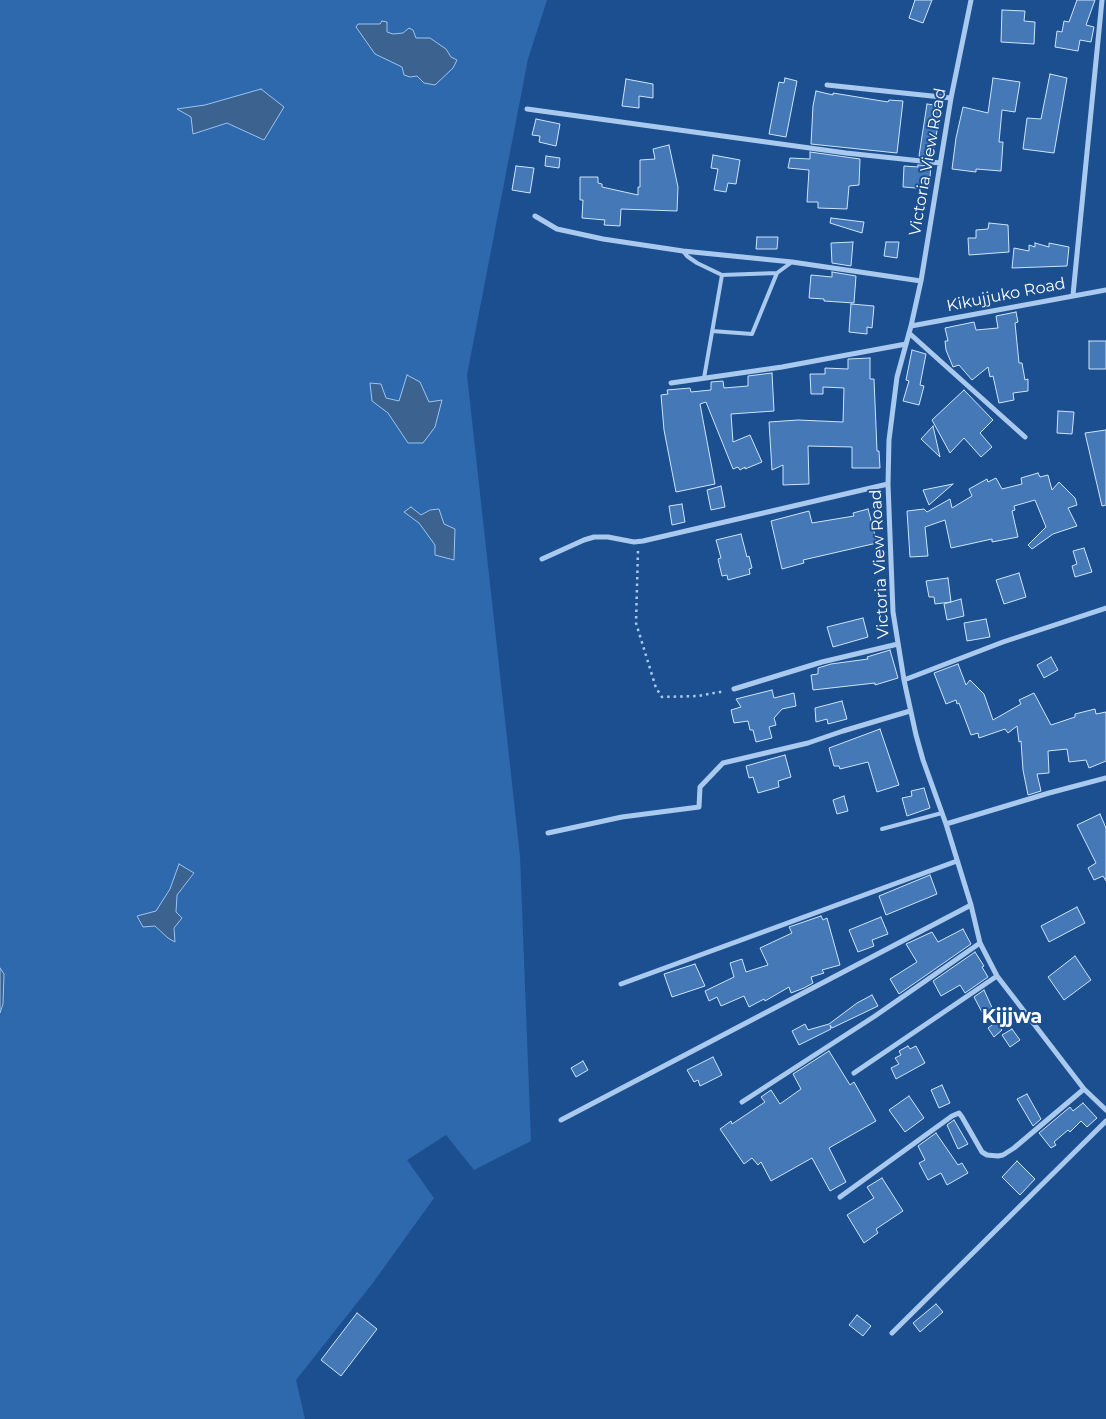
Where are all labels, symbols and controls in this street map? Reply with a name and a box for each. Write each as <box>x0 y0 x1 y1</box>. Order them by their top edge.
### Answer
street label: Victoria View Road <box>906 87 950 237</box>
street label: Kikujjuko Road <box>945 274 1067 316</box>
street label: Victoria View Road <box>867 489 893 639</box>
district label: Kijjwa <box>982 1006 1042 1028</box>

